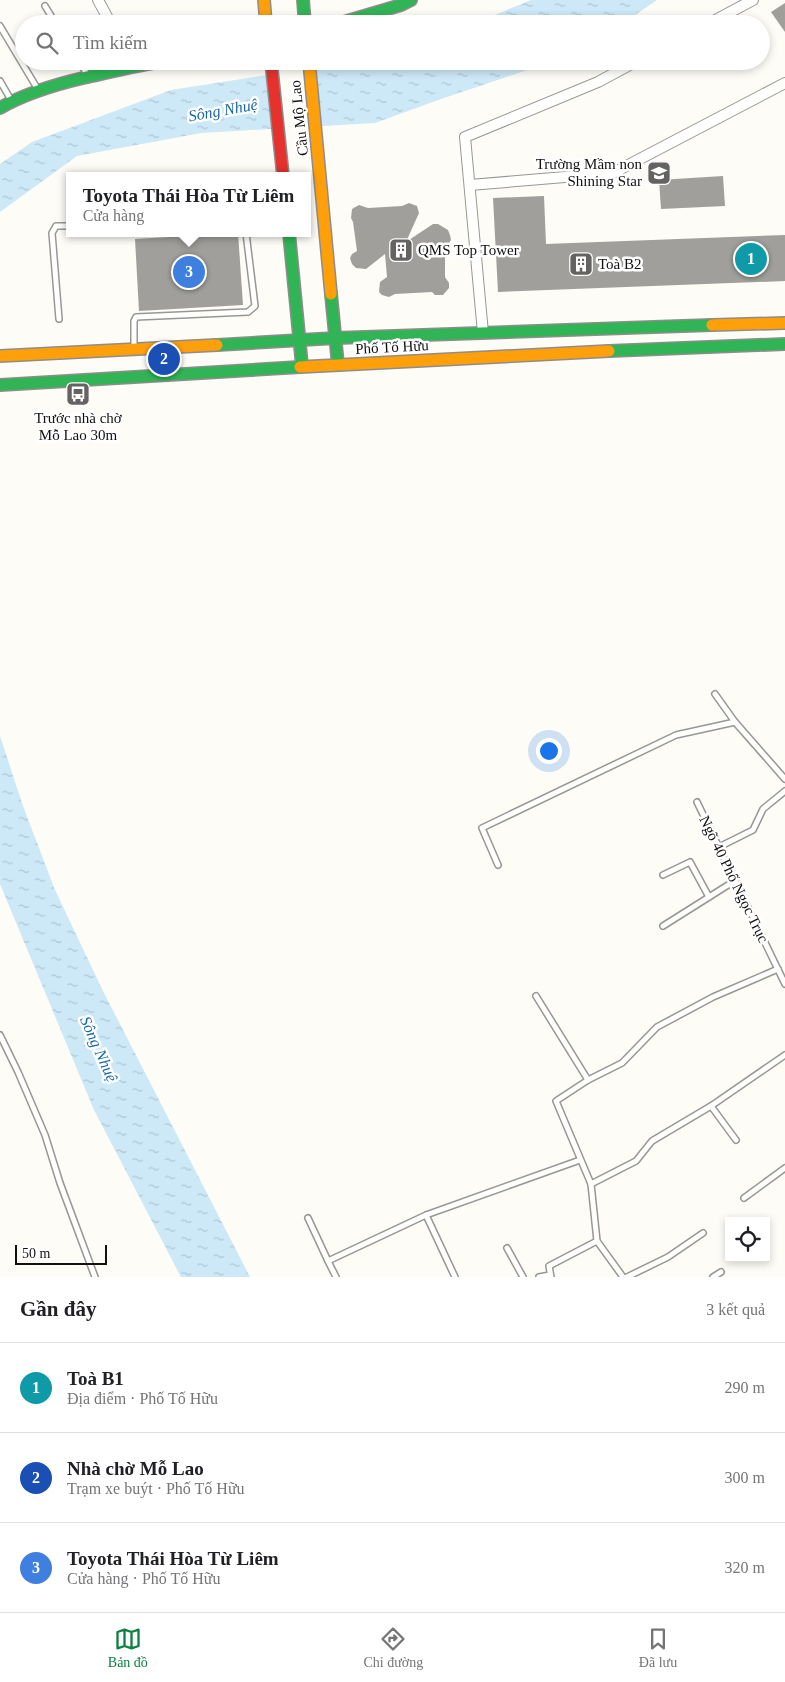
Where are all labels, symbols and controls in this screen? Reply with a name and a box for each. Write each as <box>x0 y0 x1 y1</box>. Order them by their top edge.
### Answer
search box <box>15 15 770 70</box>
icon: search <box>33 29 61 57</box>
text: Tìm kiếm <box>73 32 147 53</box>
street label: Cầu Mộ Lao <box>287 79 311 157</box>
water label: Sông Nhuệ <box>187 95 260 125</box>
place label: Trường Mầm non Shining Star <box>536 156 642 189</box>
school or university icon: Trường Mầm non Shining Star <box>646 160 672 186</box>
popup <box>66 172 311 237</box>
text: Toyota Thái Hòa Từ Liêm <box>83 185 294 206</box>
text: Cửa hàng <box>83 207 144 224</box>
building icon: QMS Top Tower <box>388 237 414 263</box>
pin: 1 <box>735 240 767 278</box>
place label: QMS Top Tower <box>418 242 519 258</box>
building icon: Toà B2 <box>568 251 594 277</box>
pin: 3 <box>173 253 205 291</box>
place label: Toà B2 <box>598 256 642 272</box>
street label: Phố Tố Hữu <box>355 337 430 357</box>
pin: 2 <box>148 340 180 378</box>
bus stop icon: Trước nhà chờ Mỗ Lao 30m <box>65 381 91 407</box>
place label: Trước nhà chờ Mỗ Lao 30m <box>34 410 123 443</box>
your location <box>536 738 562 764</box>
street label: Ngõ 40 Phố Ngọc Trục <box>696 813 772 945</box>
water label: Sông Nhuệ <box>76 1014 121 1086</box>
map controls <box>725 1217 770 1262</box>
button: locate <box>725 1217 770 1262</box>
scale bar <box>15 1242 108 1265</box>
text: 50 m <box>22 1246 50 1261</box>
text: Gần đây <box>20 1297 96 1321</box>
text: 3 kết quả <box>706 1301 765 1318</box>
text: Toà B1 <box>67 1368 124 1389</box>
text: 1 <box>32 1379 40 1396</box>
text: 290 m <box>725 1379 765 1396</box>
text: Địa điểm · Phố Tố Hữu <box>67 1390 218 1407</box>
text: Nhà chờ Mỗ Lao <box>67 1458 204 1479</box>
text: 2 <box>32 1469 40 1486</box>
text: 300 m <box>725 1469 765 1486</box>
text: Trạm xe buýt · Phố Tố Hữu <box>67 1480 245 1497</box>
text: Toyota Thái Hòa Từ Liêm <box>67 1548 279 1569</box>
text: 3 <box>32 1559 40 1576</box>
text: 320 m <box>725 1559 765 1576</box>
text: Cửa hàng · Phố Tố Hữu <box>67 1570 220 1587</box>
tab: Bản đồ <box>108 1625 148 1671</box>
tab: Chỉ đường <box>364 1625 423 1671</box>
tab: Đã lưu <box>639 1625 677 1671</box>

